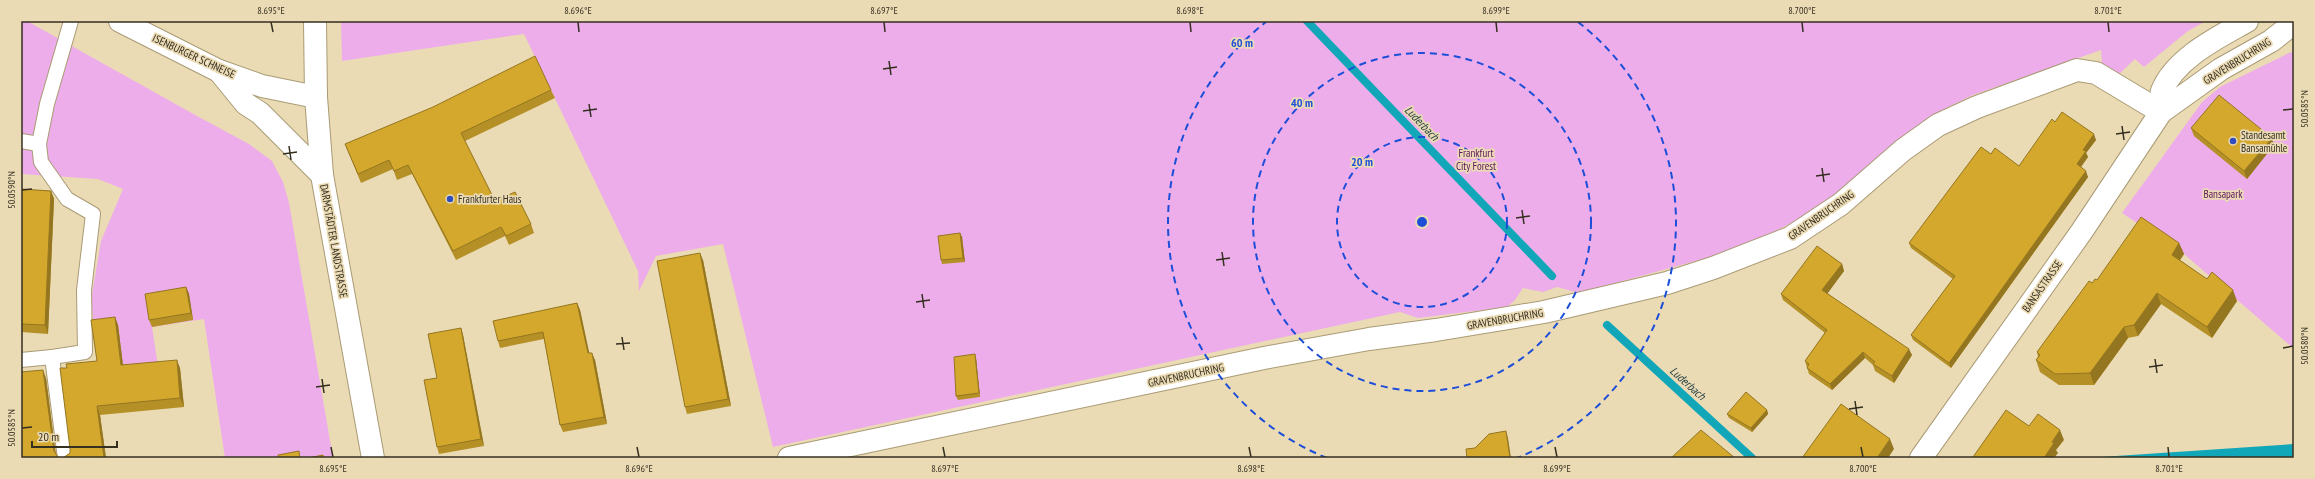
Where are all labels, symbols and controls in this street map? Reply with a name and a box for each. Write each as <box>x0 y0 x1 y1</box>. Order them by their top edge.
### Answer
text: 8.695°E <box>257 4 285 17</box>
text: 8.696°E <box>564 4 592 17</box>
text: 8.697°E <box>870 4 898 17</box>
text: 8.698°E <box>1176 4 1204 17</box>
text: 8.699°E <box>1482 4 1510 17</box>
text: 8.700°E <box>1788 4 1816 17</box>
text: 8.701°E <box>2094 4 2122 17</box>
street label: ISENBURGER SCHNEISE <box>150 31 238 81</box>
text: 60 m <box>1231 35 1253 50</box>
street label: GRAVENBRUCHRING <box>2201 35 2273 87</box>
text: 50.0585°N <box>2298 90 2311 128</box>
text: 40 m <box>1291 95 1313 110</box>
water label: Luderbach <box>1402 102 1443 144</box>
place label: Standesamt Bansamühle <box>2241 128 2288 155</box>
marker: Standesamt Bansamühle <box>2228 136 2238 146</box>
park label: Frankfurt City Forest <box>1456 146 1496 173</box>
text: 20 m <box>1351 154 1373 169</box>
text: 50.0590°N <box>5 171 18 209</box>
street label: DARMSTÄDTER LANDSTRASSE <box>317 183 351 299</box>
street label: GRAVENBRUCHRING <box>1785 187 1857 243</box>
park label: Bansapark <box>2204 187 2243 201</box>
place label: Frankfurter Haus <box>458 192 522 206</box>
marker: Frankfurter Haus <box>445 194 455 204</box>
centre of rings <box>1415 215 1429 229</box>
street label: BANSASTRASSE <box>2019 257 2065 315</box>
street label: GRAVENBRUCHRING <box>1466 305 1544 333</box>
text: 50.0580°N <box>2298 327 2311 365</box>
street label: GRAVENBRUCHRING <box>1147 360 1225 390</box>
water label: Luderbach <box>1667 363 1710 403</box>
text: 50.0585°N <box>5 409 18 447</box>
scale bar <box>32 423 117 449</box>
text: 20 m <box>38 429 59 444</box>
text: 8.695°E <box>319 462 347 475</box>
text: 8.696°E <box>625 462 653 475</box>
text: 8.697°E <box>931 462 959 475</box>
text: 8.698°E <box>1237 462 1265 475</box>
text: 8.699°E <box>1543 462 1571 475</box>
text: 8.700°E <box>1849 462 1877 475</box>
text: 8.701°E <box>2155 462 2183 475</box>

